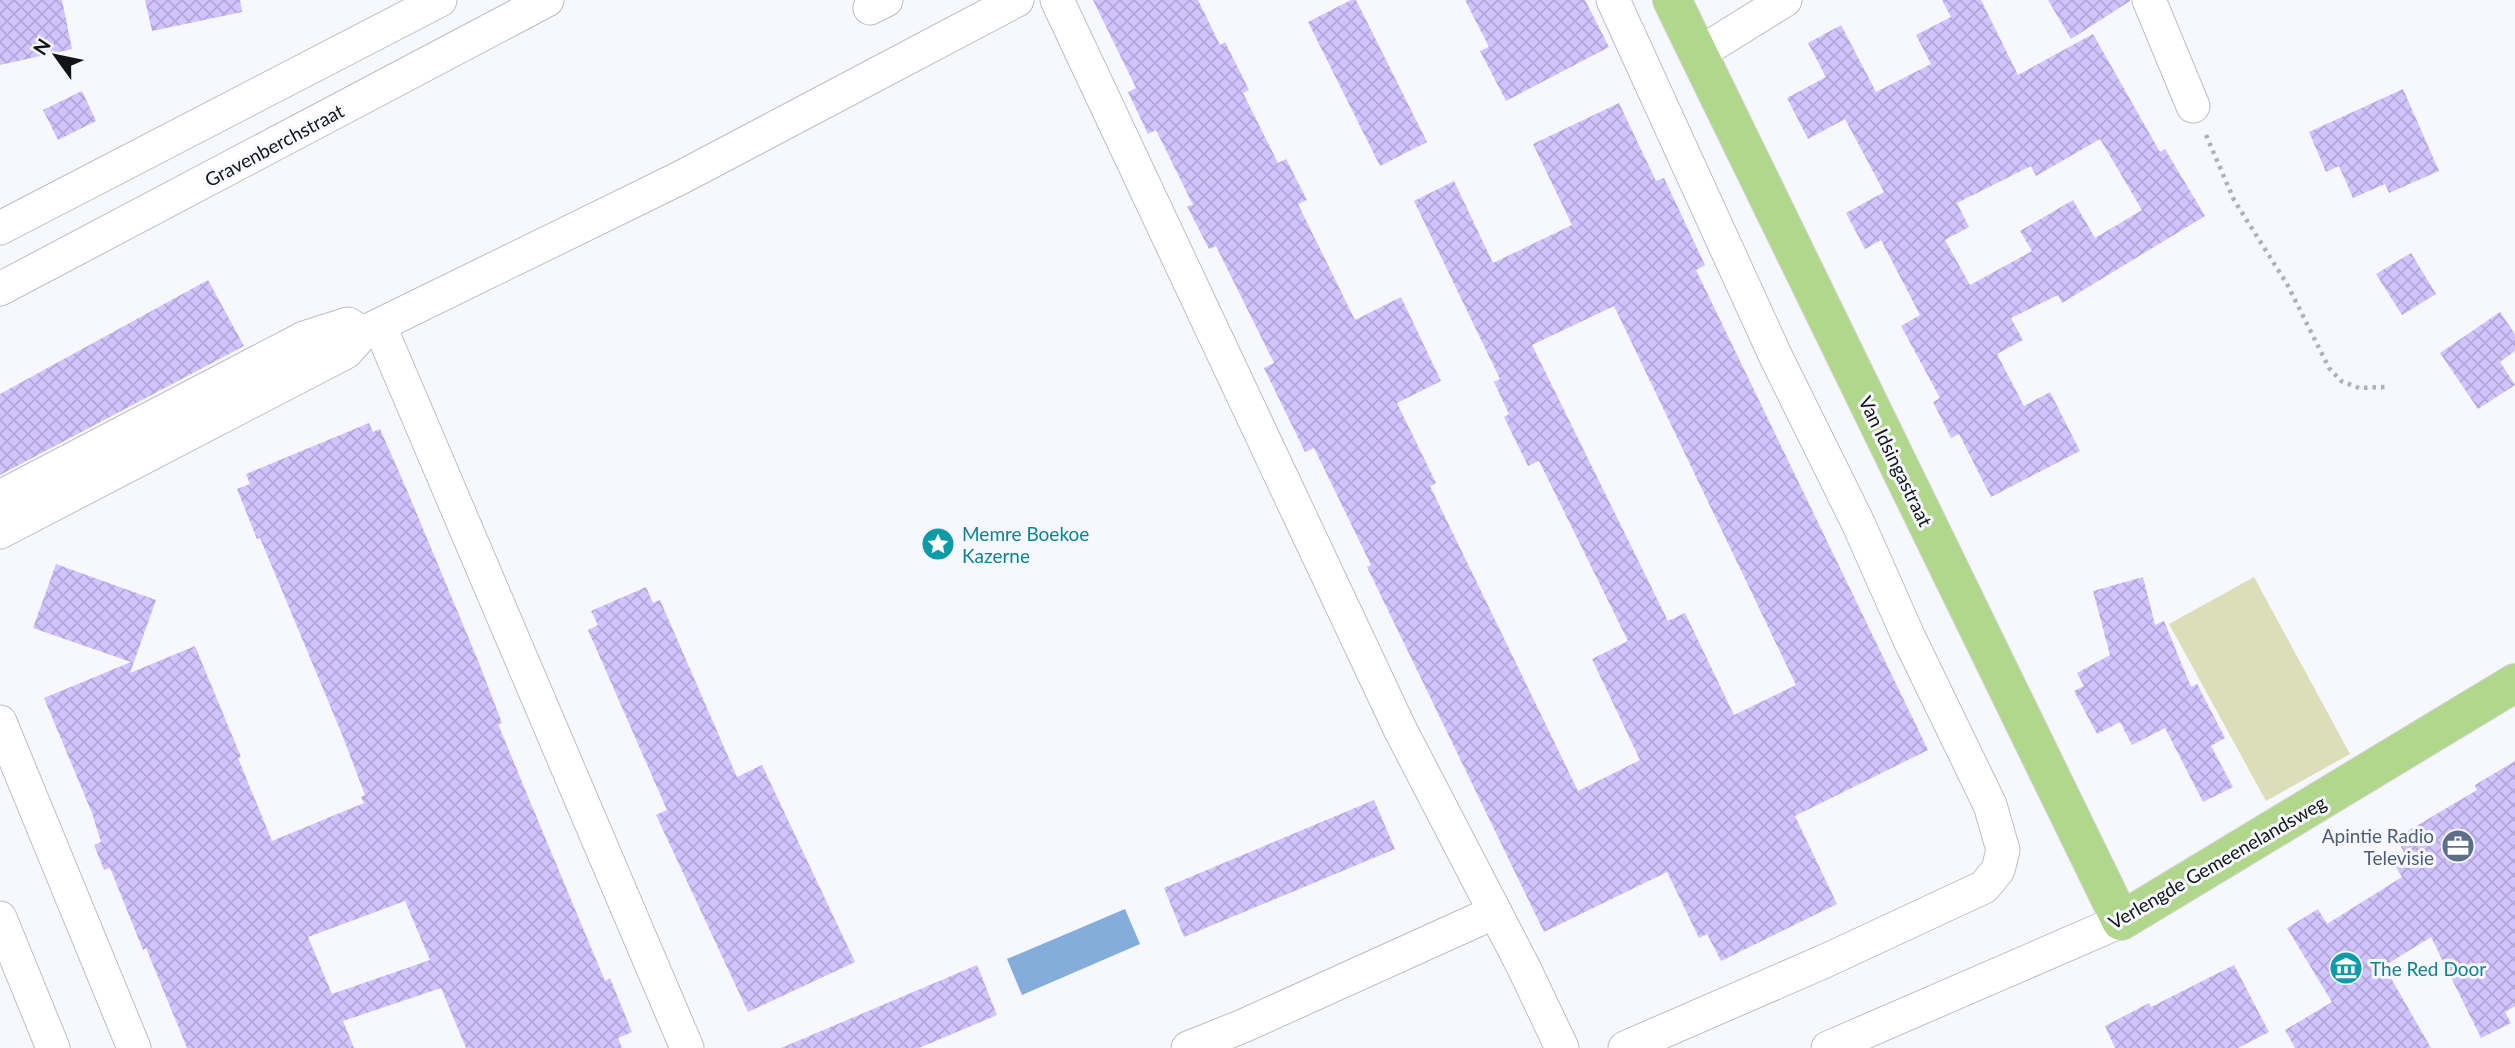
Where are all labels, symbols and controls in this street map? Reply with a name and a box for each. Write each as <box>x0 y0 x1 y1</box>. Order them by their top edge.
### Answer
north arrow <box>21 21 91 91</box>
text: N <box>28 34 55 59</box>
street label: Gravenberchstraat <box>201 99 348 191</box>
street label: Van Idsingastraat <box>1855 392 1938 530</box>
place label: Memre Boekoe Kazerne <box>962 522 1089 567</box>
place icon: Memre Boekoe Kazerne <box>919 525 957 563</box>
street label: Verlengde Gemeenelandsweg <box>2104 790 2330 934</box>
place label: Apintie Radio Televisie <box>2322 824 2434 869</box>
office icon: Apintie Radio Televisie <box>2439 827 2477 865</box>
museum icon: The Red Door <box>2327 949 2365 987</box>
place label: The Red Door <box>2370 957 2486 980</box>

